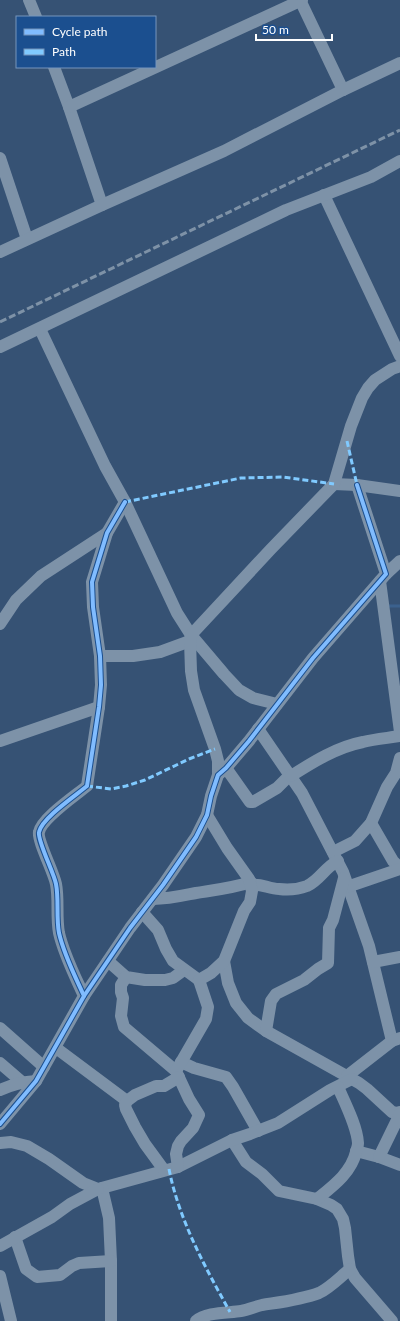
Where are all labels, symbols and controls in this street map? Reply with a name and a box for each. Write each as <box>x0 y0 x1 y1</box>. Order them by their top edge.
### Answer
legend <box>16 16 156 68</box>
scale bar <box>256 16 332 42</box>
text: 50 m <box>262 22 289 37</box>
text: Cycle path <box>52 24 107 39</box>
text: Path <box>52 44 76 59</box>

